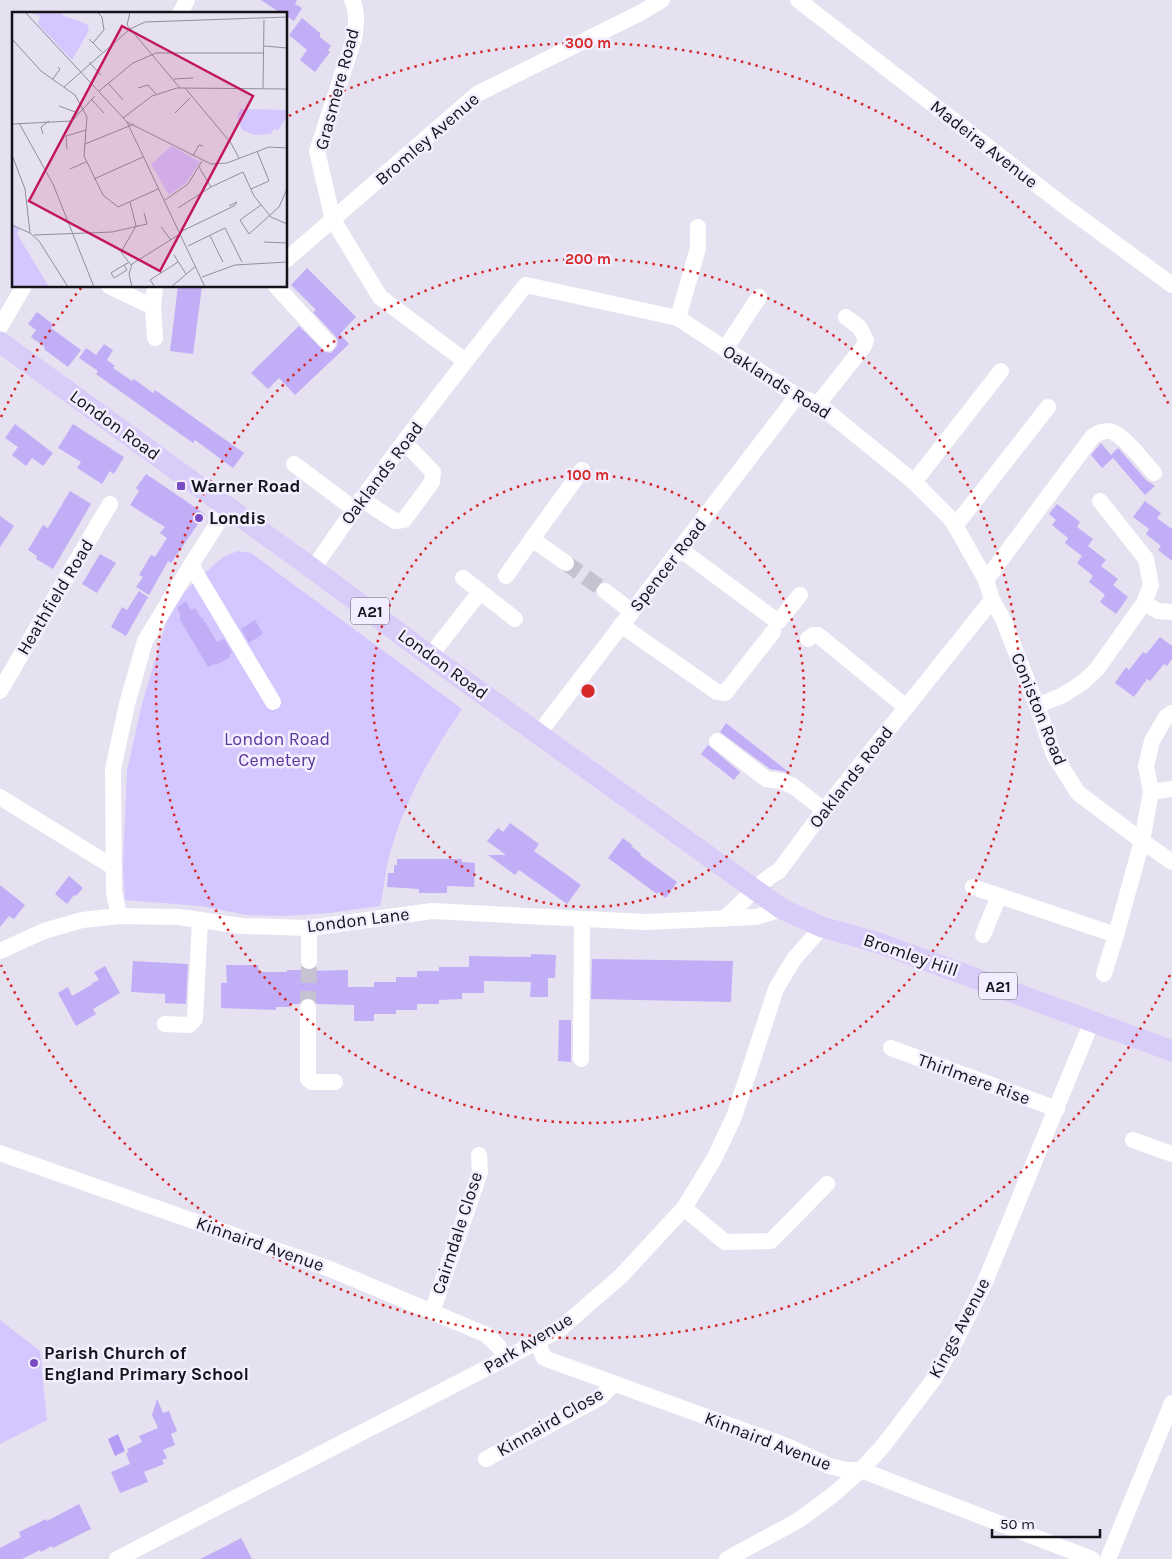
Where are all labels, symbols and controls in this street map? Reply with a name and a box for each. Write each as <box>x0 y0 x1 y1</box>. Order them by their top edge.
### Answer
inset map <box>12 12 288 288</box>
street label: Grasmere Road <box>310 26 364 152</box>
text: 300 m <box>565 34 611 52</box>
street label: Bromley Avenue <box>371 88 483 190</box>
street label: Madeira Avenue <box>926 95 1042 193</box>
text: 200 m <box>565 250 611 268</box>
street label: Oaklands Road <box>719 340 835 424</box>
street label: London Road <box>66 385 164 465</box>
street label: Oaklands Road <box>336 417 428 529</box>
text: 100 m <box>567 466 609 484</box>
place label: Warner Road <box>191 475 301 497</box>
marker: Warner Road <box>175 480 187 492</box>
place label: Londis <box>209 507 266 529</box>
marker: Londis <box>193 512 205 524</box>
street label: Spencer Road <box>625 514 711 616</box>
street label: Heathfield Road <box>12 535 98 659</box>
road number: A21 <box>351 598 389 624</box>
street label: London Road <box>394 624 492 704</box>
street label: Coniston Road <box>1006 649 1072 769</box>
centre of rings <box>579 682 597 700</box>
street label: Oaklands Road <box>804 722 898 832</box>
park label: London Road Cemetery <box>224 728 330 771</box>
street label: London Lane <box>305 903 411 937</box>
street label: Bromley Hill <box>861 929 961 981</box>
road number: A21 <box>979 972 1017 999</box>
street label: Thirlmere Rise <box>915 1048 1033 1110</box>
street label: Cairndale Close <box>427 1169 487 1297</box>
street label: Kinnaird Avenue <box>193 1212 327 1276</box>
street label: Kings Avenue <box>923 1274 995 1382</box>
street label: Park Avenue <box>479 1308 577 1378</box>
place label: Parish Church of England Primary School <box>44 1342 249 1385</box>
marker: Parish Church of England Primary School <box>28 1357 40 1369</box>
street label: Kinnaird Close <box>493 1383 607 1461</box>
street label: Kinnaird Avenue <box>702 1407 834 1475</box>
scale bar <box>992 1506 1100 1538</box>
text: 50 m <box>1000 1515 1035 1533</box>

